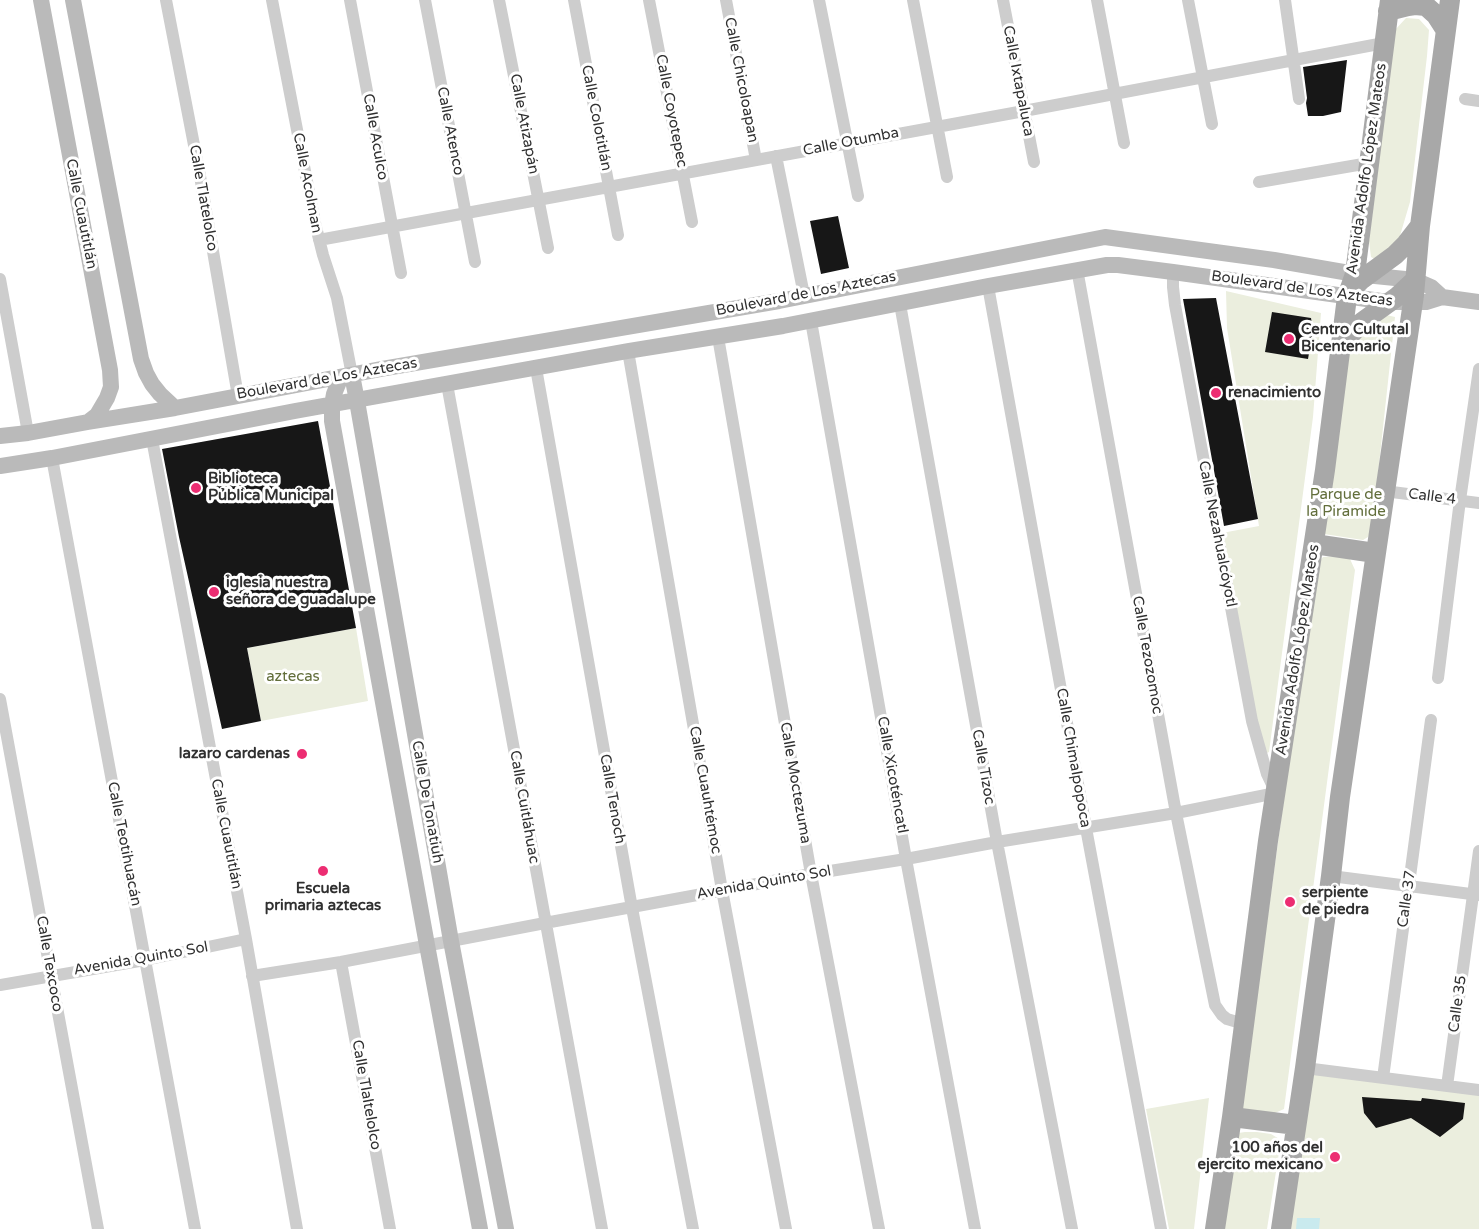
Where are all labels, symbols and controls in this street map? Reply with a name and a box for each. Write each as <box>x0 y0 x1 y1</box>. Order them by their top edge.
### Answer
street label: Calle Chicoloapan <box>720 16 762 144</box>
street label: Calle Ixtapaluca <box>998 24 1038 138</box>
street label: Calle Coyotepec <box>651 53 691 169</box>
street label: Avenida Adolfo López Mateos <box>1343 62 1391 276</box>
street label: Calle Colotitlán <box>577 64 615 172</box>
street label: Calle Atizapán <box>505 72 543 176</box>
street label: Calle Atenco <box>433 85 467 177</box>
street label: Calle Aculco <box>359 92 391 182</box>
street label: Calle Otumba <box>801 124 901 160</box>
street label: Calle Acolman <box>288 131 326 235</box>
street label: Calle Tlatelolco <box>185 144 221 252</box>
street label: Calle Cuautitlán <box>61 157 101 271</box>
street label: Boulevard de Los Aztecas <box>1210 267 1394 311</box>
street label: Boulevard de Los Aztecas <box>714 268 898 320</box>
place label: Centro Cultutal Bicentenario <box>1301 321 1409 356</box>
marker: Centro Cultutal Bicentenario <box>1282 332 1296 346</box>
street label: Boulevard de Los Aztecas <box>235 354 419 404</box>
place label: renacimiento <box>1228 384 1321 402</box>
marker: renacimiento <box>1209 386 1223 400</box>
street label: Calle Nezahualcóyotl <box>1194 459 1240 609</box>
place label: Biblioteca Pública Municipal <box>208 470 334 505</box>
marker: Biblioteca Pública Municipal <box>189 481 203 495</box>
street label: Calle 4 <box>1407 485 1457 509</box>
park label: Parque de la Piramide <box>1306 486 1386 521</box>
street label: Avenida Adolfo López Mateos <box>1272 543 1324 757</box>
place label: iglesia nuestra señora de guadalupe <box>226 574 376 609</box>
marker: iglesia nuestra señora de guadalupe <box>207 585 221 599</box>
street label: Calle Tezozomoc <box>1128 595 1166 715</box>
park label: aztecas <box>266 668 320 686</box>
street label: Calle Chimalpopoca <box>1052 687 1094 829</box>
street label: Calle Xicoténcatl <box>873 715 911 835</box>
street label: Calle Moctezuma <box>775 721 815 845</box>
street label: Calle Cuauhtémoc <box>685 725 725 855</box>
street label: Calle Tizoc <box>968 728 998 806</box>
street label: Calle De Tonatiuh <box>407 739 447 865</box>
place label: lazaro cardenas <box>179 745 290 763</box>
marker: lazaro cardenas <box>295 747 309 761</box>
street label: Calle Cuitláhuac <box>505 749 543 865</box>
street label: Calle Tenoch <box>595 753 629 845</box>
street label: Calle Cuautitlán <box>206 777 246 891</box>
street label: Calle Teotihuacán <box>103 780 145 908</box>
street label: Avenida Quinto Sol <box>695 862 833 904</box>
marker: Escuela primaria aztecas <box>316 864 330 878</box>
street label: Calle 37 <box>1394 869 1420 929</box>
place label: Escuela primaria aztecas <box>265 880 381 915</box>
place label: serpiente de piedra <box>1302 884 1369 919</box>
marker: serpiente de piedra <box>1283 895 1297 909</box>
street label: Calle Texcoco <box>32 915 66 1013</box>
street label: Avenida Quinto Sol <box>72 938 210 980</box>
street label: Calle 35 <box>1445 974 1471 1034</box>
street label: Calle Tlaltelolco <box>347 1039 385 1151</box>
place label: 100 años del ejercito mexicano <box>1198 1139 1323 1174</box>
marker: 100 años del ejercito mexicano <box>1328 1150 1342 1164</box>

